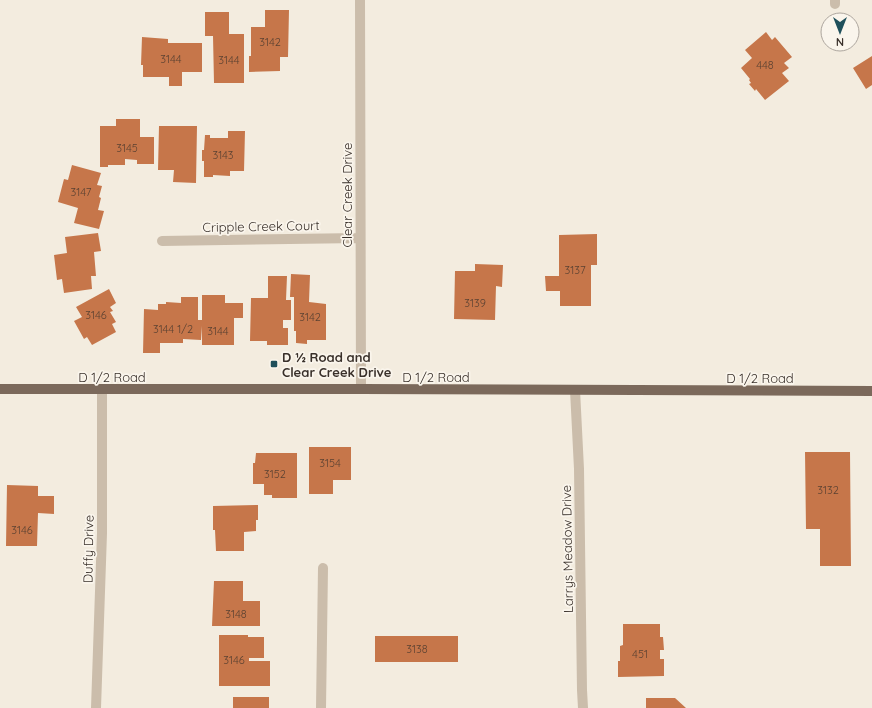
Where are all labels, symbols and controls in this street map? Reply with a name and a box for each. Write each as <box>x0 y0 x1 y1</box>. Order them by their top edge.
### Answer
north arrow <box>820 12 860 52</box>
house number: 3142 <box>259 35 281 49</box>
text: N <box>836 35 844 49</box>
house number: 3144 <box>160 52 182 66</box>
house number: 3144 <box>218 53 240 67</box>
house number: 448 <box>756 58 774 72</box>
house number: 3145 <box>116 141 138 155</box>
street label: Clear Creek Drive <box>339 143 355 247</box>
house number: 3143 <box>212 148 234 162</box>
house number: 3147 <box>71 185 92 199</box>
street label: Cripple Creek Court <box>202 217 320 235</box>
house number: 3137 <box>564 263 586 277</box>
house number: 3139 <box>464 296 486 310</box>
house number: 3146 <box>85 308 107 322</box>
house number: 3142 <box>299 310 321 324</box>
house number: 3144 1/2 <box>153 322 193 336</box>
house number: 3144 <box>207 324 229 338</box>
place label: D ½ Road and Clear Creek Drive <box>282 349 392 380</box>
marker: D ½ Road and Clear Creek Drive <box>269 359 279 369</box>
street label: D 1/2 Road <box>78 369 146 385</box>
street label: D 1/2 Road <box>402 369 470 385</box>
street label: D 1/2 Road <box>726 370 794 386</box>
house number: 3154 <box>319 456 341 470</box>
house number: 3152 <box>264 467 286 481</box>
house number: 3132 <box>817 483 839 497</box>
street label: Larrys Meadow Drive <box>558 485 576 613</box>
street label: Duffy Drive <box>79 515 97 583</box>
house number: 3146 <box>11 523 33 537</box>
house number: 3148 <box>225 607 247 621</box>
house number: 3138 <box>406 642 428 656</box>
house number: 451 <box>632 647 648 661</box>
house number: 3146 <box>223 653 245 667</box>

